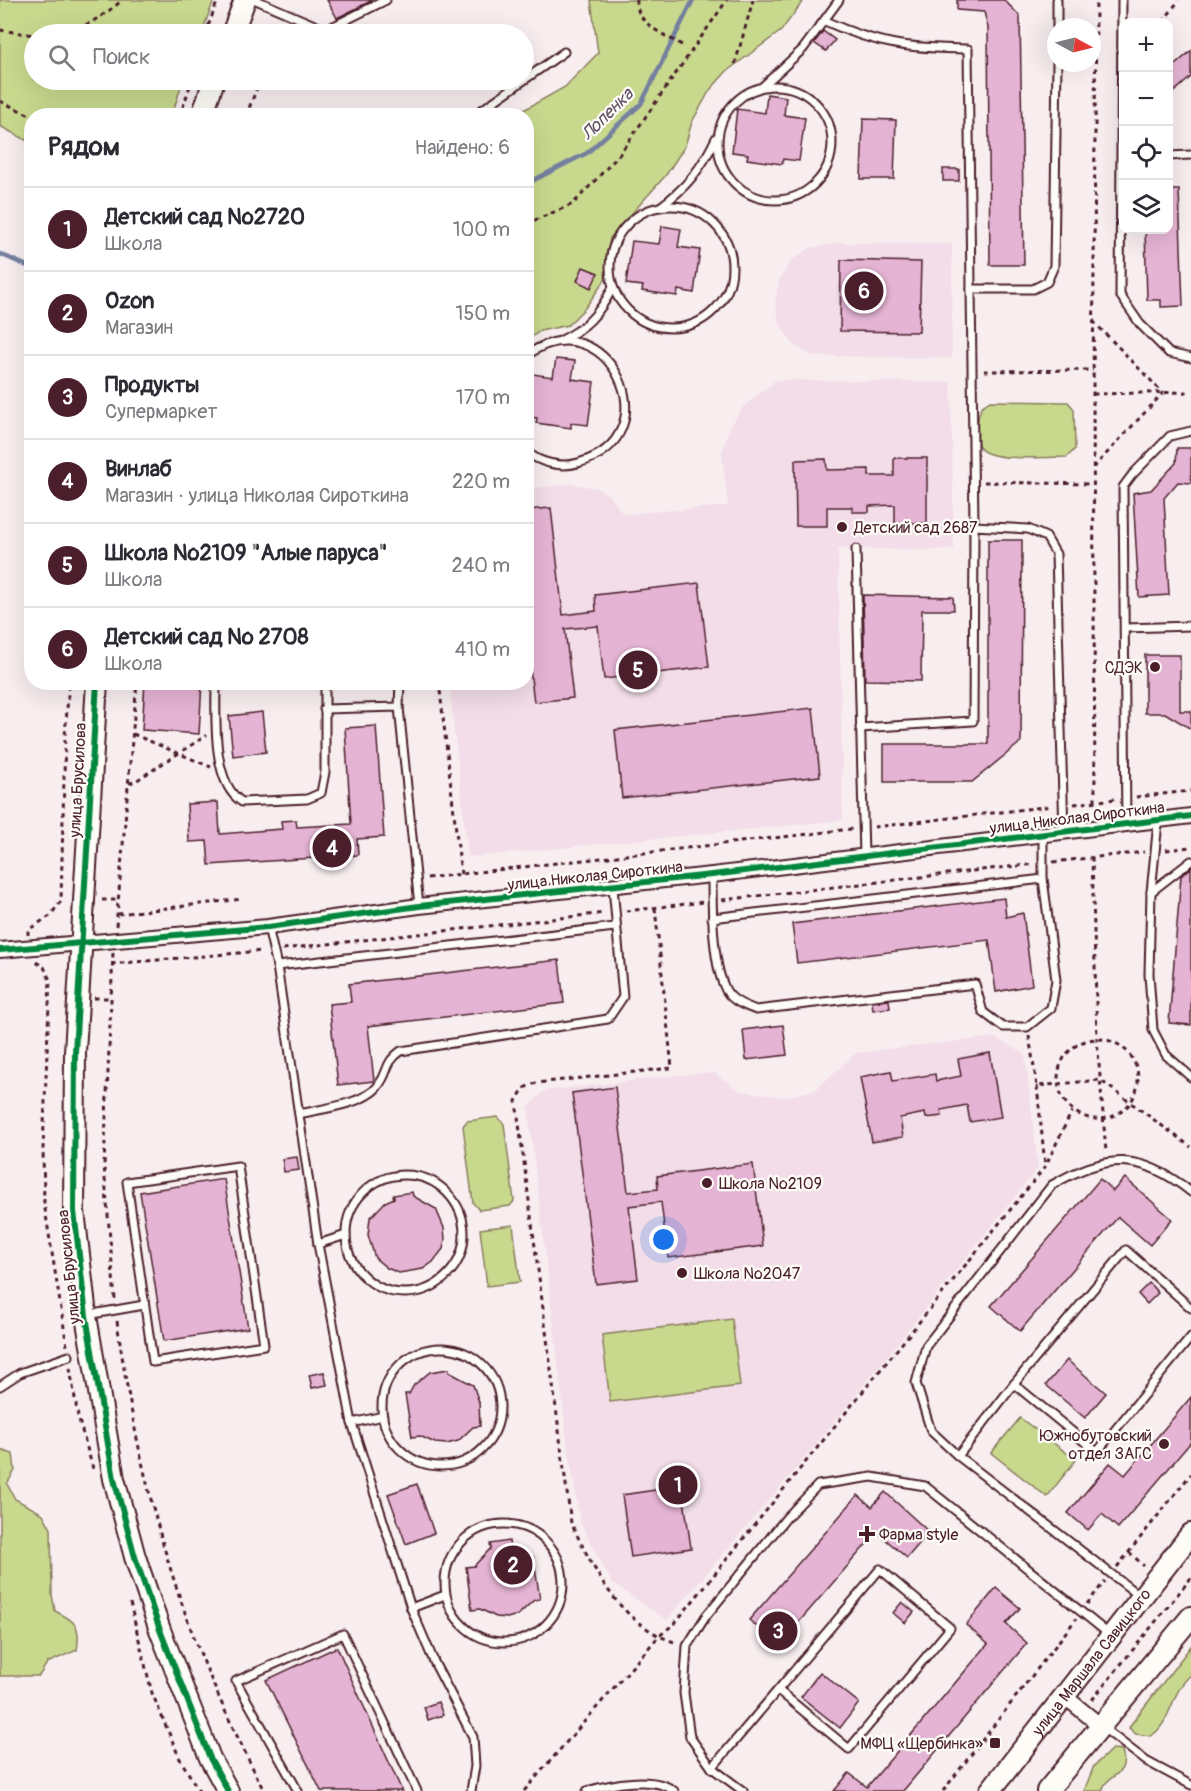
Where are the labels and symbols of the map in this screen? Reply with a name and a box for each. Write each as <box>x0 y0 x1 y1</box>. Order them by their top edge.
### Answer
north arrow <box>1047 18 1101 72</box>
water label: Лопенка <box>576 82 640 146</box>
pin: 6 <box>844 268 884 314</box>
place label: Детский сад 2687 <box>853 518 978 538</box>
marker: Детский сад 2687 <box>835 520 849 534</box>
pin: 5 <box>618 648 658 692</box>
place label: СДЭК <box>1105 658 1143 678</box>
marker: СДЭК <box>1148 660 1162 674</box>
street label: улица Брусилова <box>65 722 91 839</box>
street label: улица Николая Сироткина <box>987 797 1166 839</box>
pin: 4 <box>312 826 352 870</box>
street label: улица Николая Сироткина <box>505 857 684 895</box>
place label: Школа №2109 <box>719 1174 822 1194</box>
marker: Школа №2109 <box>700 1176 714 1190</box>
street label: улица Брусилова <box>53 1209 85 1326</box>
your location <box>649 1225 678 1254</box>
place label: Школа №2047 <box>694 1264 801 1284</box>
marker: Школа №2047 <box>675 1266 689 1280</box>
place label: Южнобутовский отдел ЗАГС <box>1040 1426 1152 1464</box>
marker: Южнобутовский отдел ЗАГС <box>1157 1437 1171 1451</box>
pin: 1 <box>658 1462 698 1508</box>
place label: Фарма style <box>879 1525 958 1545</box>
marker: Фарма style <box>860 1527 874 1541</box>
pin: 2 <box>494 1542 532 1588</box>
street label: улица Маршала Савицкого <box>1027 1585 1156 1741</box>
pin: 3 <box>758 1608 798 1654</box>
place label: МФЦ «Щербинка» <box>860 1734 983 1754</box>
marker: МФЦ «Щербинка» <box>988 1736 1002 1750</box>

